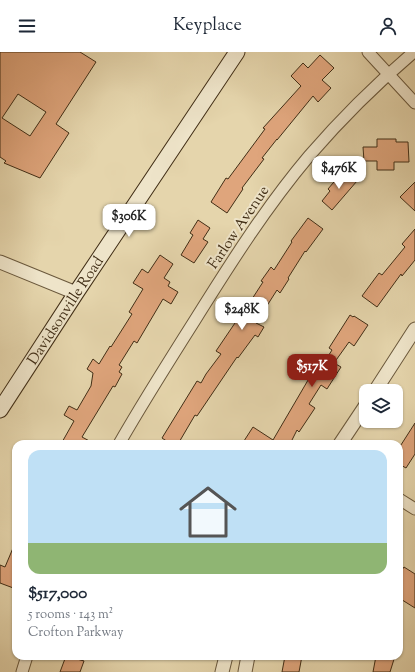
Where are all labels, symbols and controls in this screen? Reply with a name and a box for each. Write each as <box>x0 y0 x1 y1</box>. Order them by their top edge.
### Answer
text: Keyplace <box>173 13 242 39</box>
icon: menu <box>16 15 38 37</box>
icon: person <box>377 15 399 37</box>
pin: $476K <box>311 156 367 190</box>
text: $476K <box>321 160 357 178</box>
street label: Farlow Avenue <box>204 182 275 274</box>
pin: $306K <box>101 204 157 238</box>
text: $306K <box>112 208 146 226</box>
street label: Davidsonville Road <box>23 252 110 370</box>
pin: $248K <box>214 297 270 331</box>
text: $248K <box>224 301 260 319</box>
pin: $517K <box>284 354 340 388</box>
text: $517K <box>296 358 328 376</box>
map controls <box>359 384 403 428</box>
button: layers <box>359 384 403 428</box>
icon: home <box>172 476 244 548</box>
text: $517,000 <box>28 582 87 606</box>
text: 5 rooms · 143 m² <box>28 606 113 624</box>
text: Crofton Parkway <box>28 624 123 642</box>

